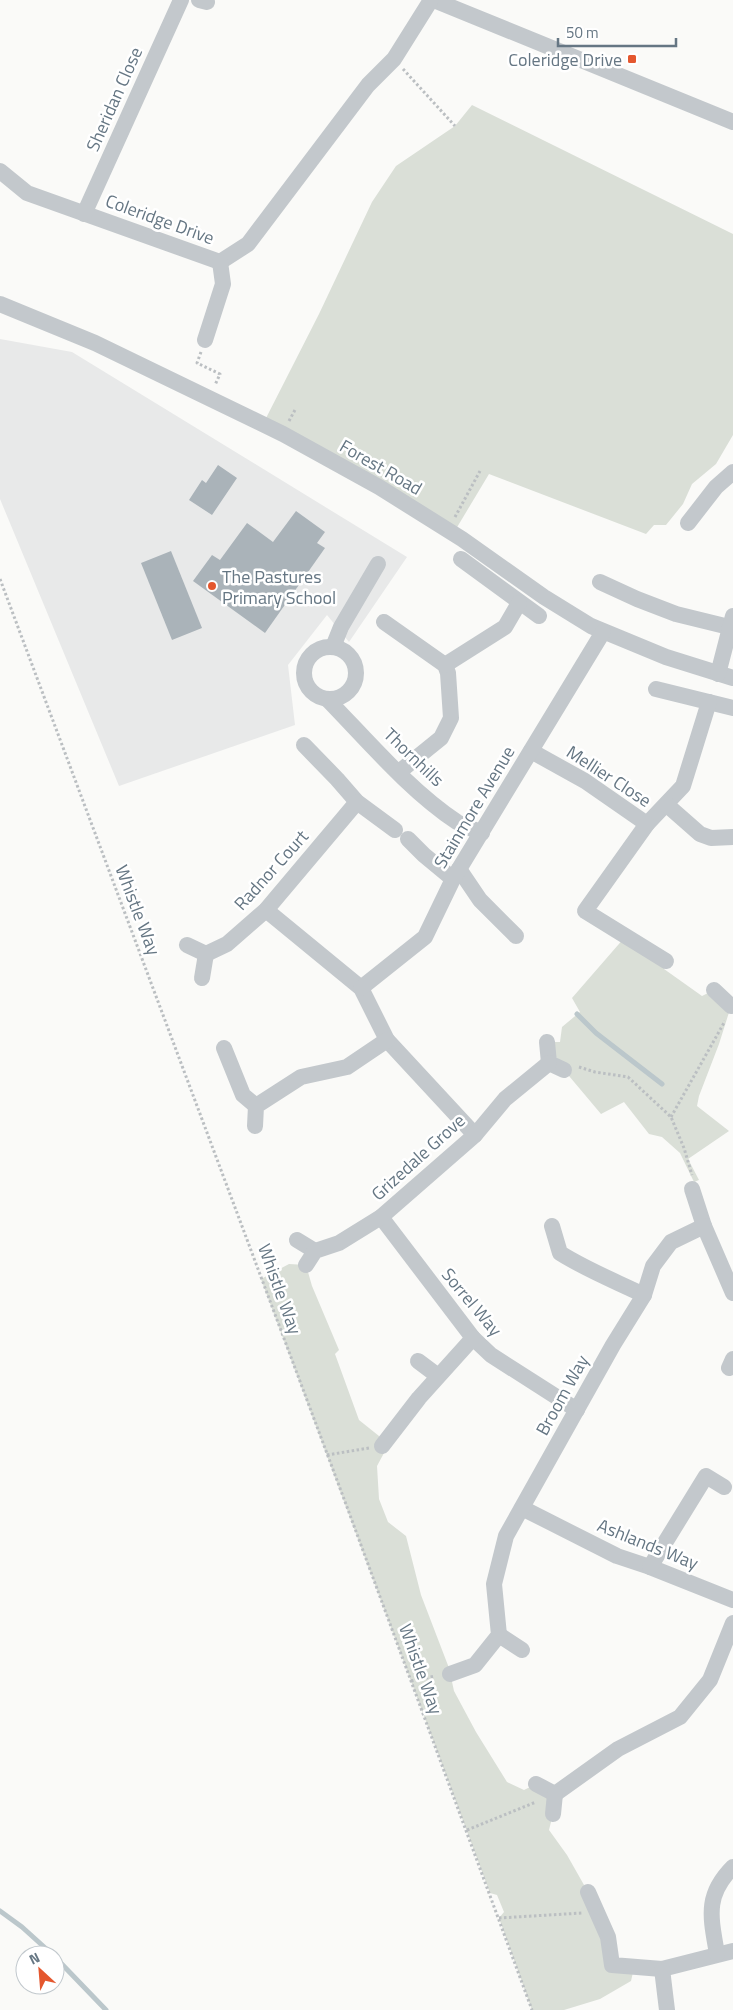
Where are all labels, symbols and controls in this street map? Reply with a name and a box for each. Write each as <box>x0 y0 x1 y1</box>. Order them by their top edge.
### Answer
scale bar <box>558 15 676 47</box>
text: 50 m <box>566 21 599 44</box>
street label: Sheridan Close <box>79 42 149 156</box>
place label: Coleridge Drive <box>508 46 622 73</box>
marker: Coleridge Drive <box>626 53 638 65</box>
street label: Coleridge Drive <box>102 187 218 251</box>
street label: Forest Road <box>335 432 427 502</box>
place label: The Pastures Primary School <box>222 563 336 611</box>
marker: The Pastures Primary School <box>206 580 218 592</box>
street label: Thornhills <box>378 721 450 793</box>
street label: Mellier Close <box>561 738 657 814</box>
street label: Stainmore Avenue <box>427 741 521 873</box>
street label: Radnor Court <box>227 823 315 916</box>
street label: Whistle Way <box>108 861 168 959</box>
street label: Grizedale Grove <box>365 1107 471 1207</box>
street label: Whistle Way <box>251 1240 309 1338</box>
street label: Sorrel Way <box>435 1262 509 1342</box>
street label: Broom Way <box>529 1350 595 1440</box>
street label: Ashlands Way <box>593 1511 703 1577</box>
street label: Whistle Way <box>392 1620 450 1718</box>
north arrow <box>15 1945 65 1995</box>
text: N <box>25 1946 43 1969</box>

